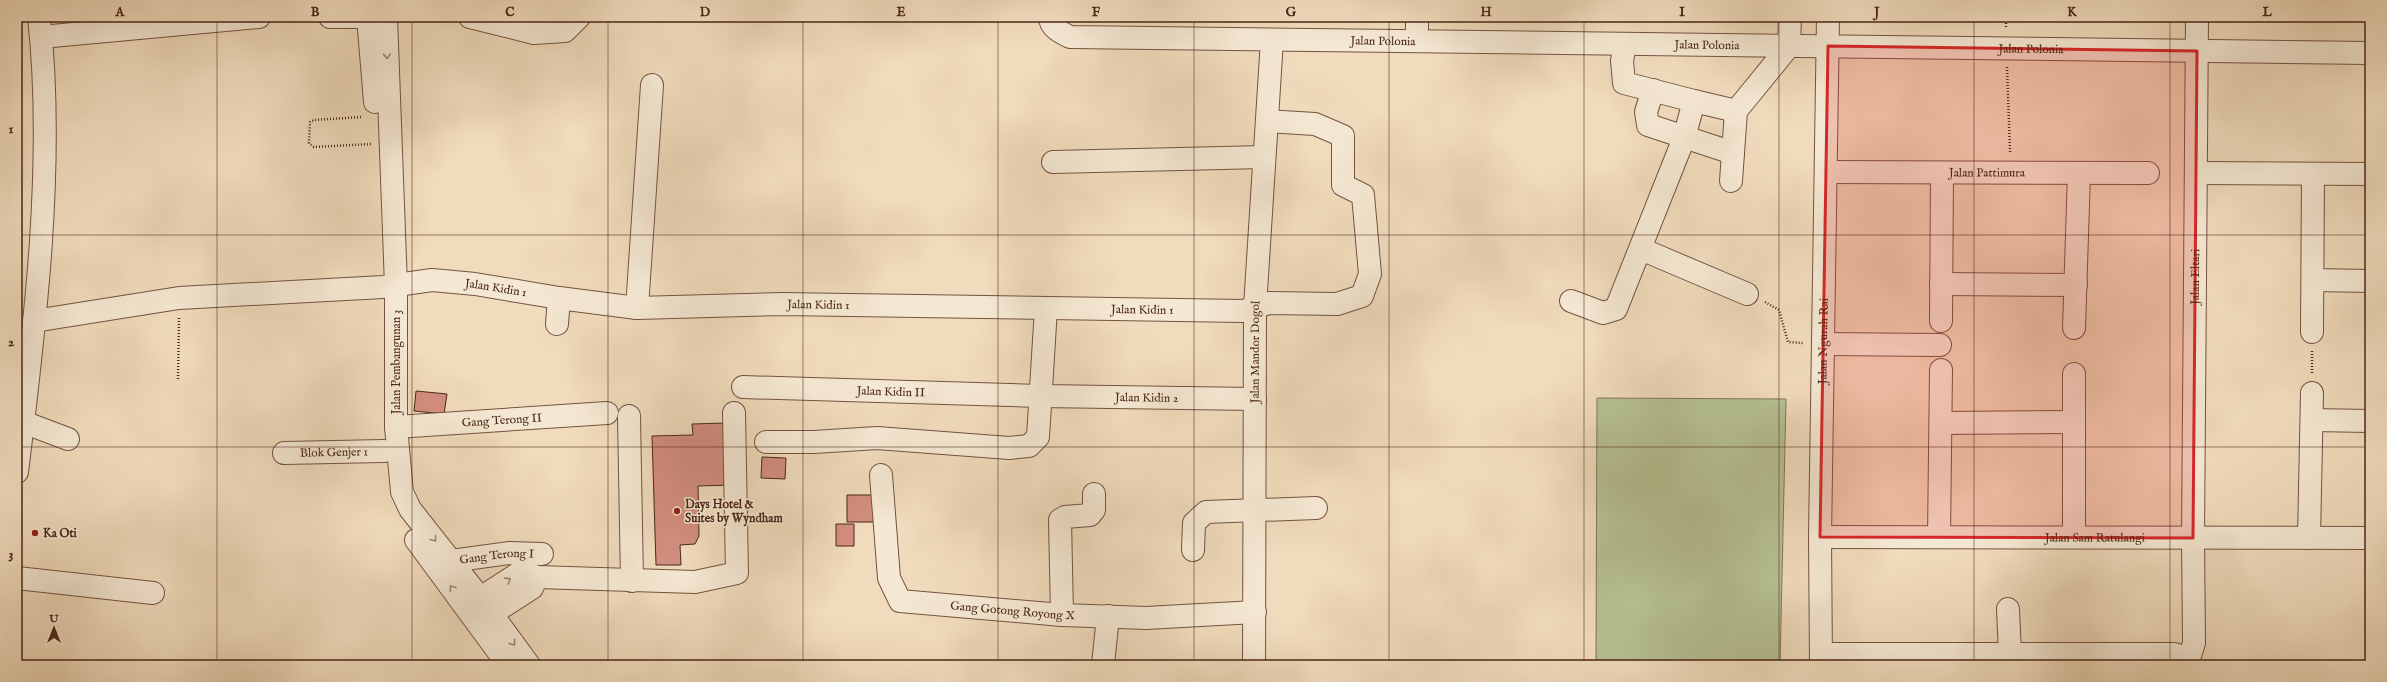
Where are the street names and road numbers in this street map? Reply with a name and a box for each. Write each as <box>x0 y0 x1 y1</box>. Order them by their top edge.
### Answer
street label: Jalan Polonia <box>1349 33 1416 50</box>
street label: Jalan Polonia <box>1673 37 1740 54</box>
street label: Jalan Polonia <box>1996 41 2064 57</box>
street label: Jalan Pattimura <box>1947 165 2026 181</box>
street label: Jalan Eltari <box>2188 249 2204 307</box>
street label: Jalan Kidin 1 <box>462 276 528 300</box>
street label: Jalan Kidin 1 <box>785 297 850 313</box>
street label: Jalan Ngurah Rai <box>1815 298 1832 386</box>
street label: Jalan Mandor Dogol <box>1248 300 1264 405</box>
street label: Jalan Kidin 1 <box>1109 302 1174 318</box>
street label: Jalan Pembangunan 3 <box>389 310 405 416</box>
street label: Jalan Kidin II <box>855 383 925 401</box>
street label: Jalan Kidin 2 <box>1113 390 1179 406</box>
street label: Gang Terong II <box>461 410 542 431</box>
street label: Blok Genjer 1 <box>300 444 368 461</box>
street label: Jalan Sam Ratulangi <box>2043 530 2145 546</box>
street label: Gang Terong I <box>458 546 534 568</box>
street label: Gang Gotong Royong X <box>950 598 1076 623</box>

